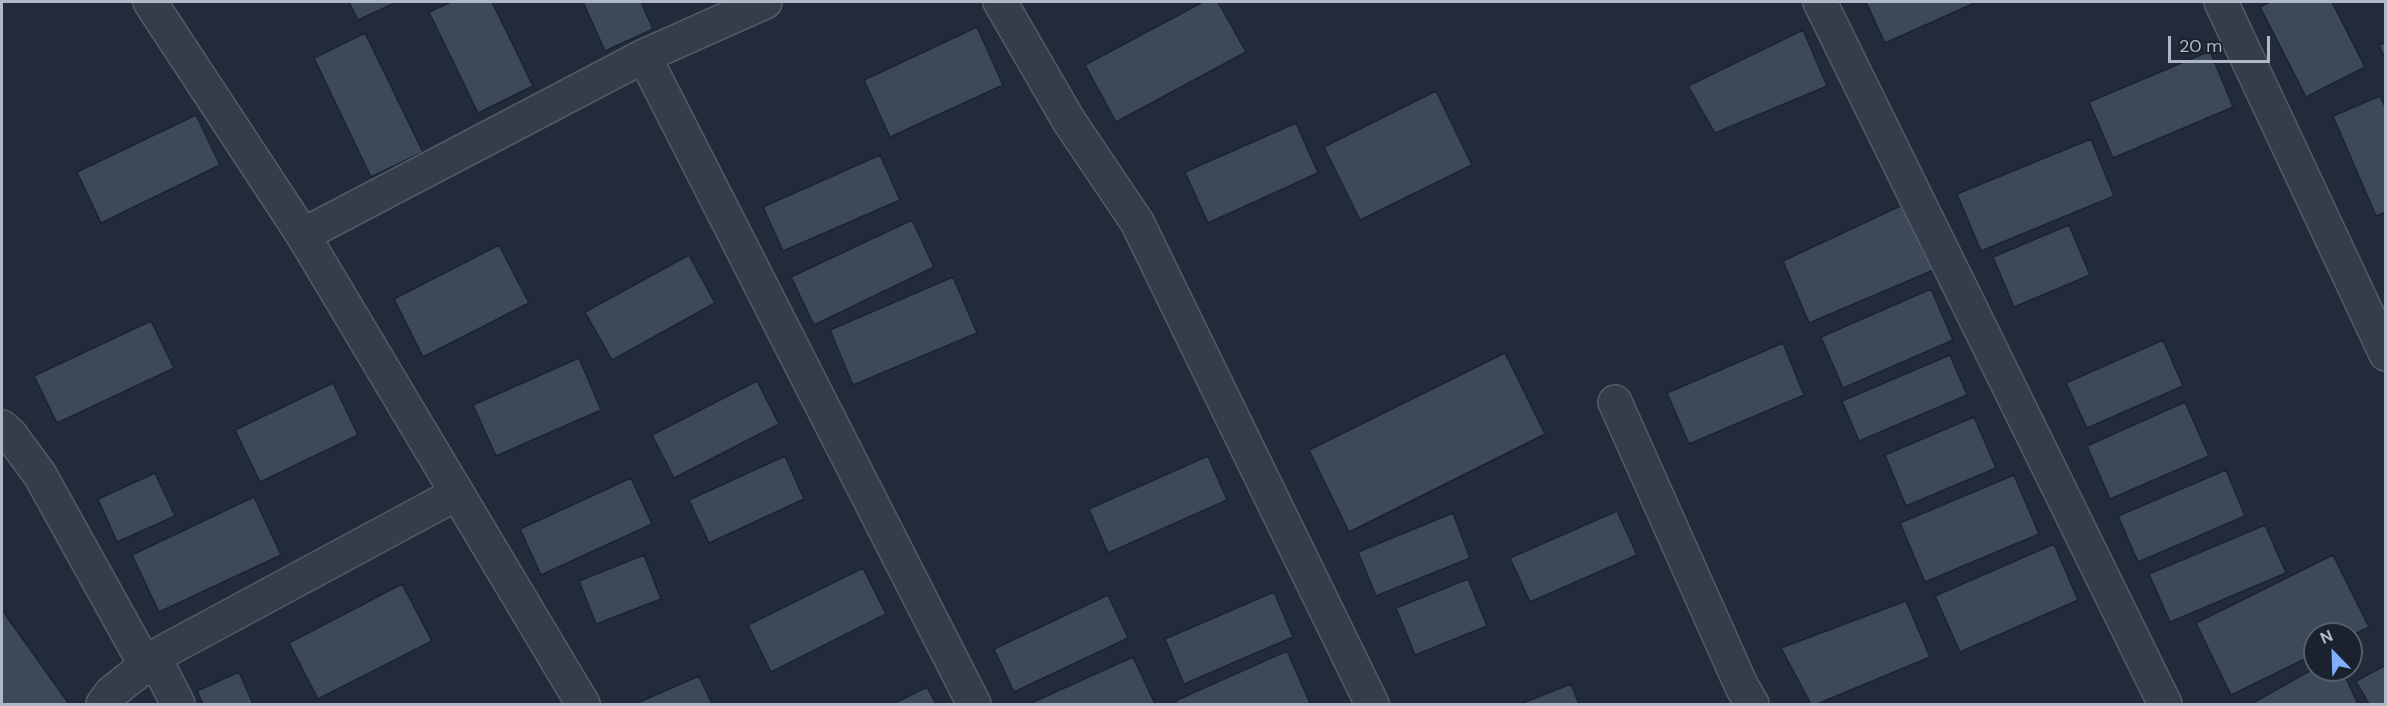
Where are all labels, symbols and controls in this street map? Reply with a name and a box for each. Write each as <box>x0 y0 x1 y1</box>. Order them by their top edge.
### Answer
scale bar <box>2171 24 2273 62</box>
text: 20 m <box>2179 34 2222 58</box>
north arrow <box>2303 622 2363 682</box>
text: N <box>2317 625 2336 649</box>

